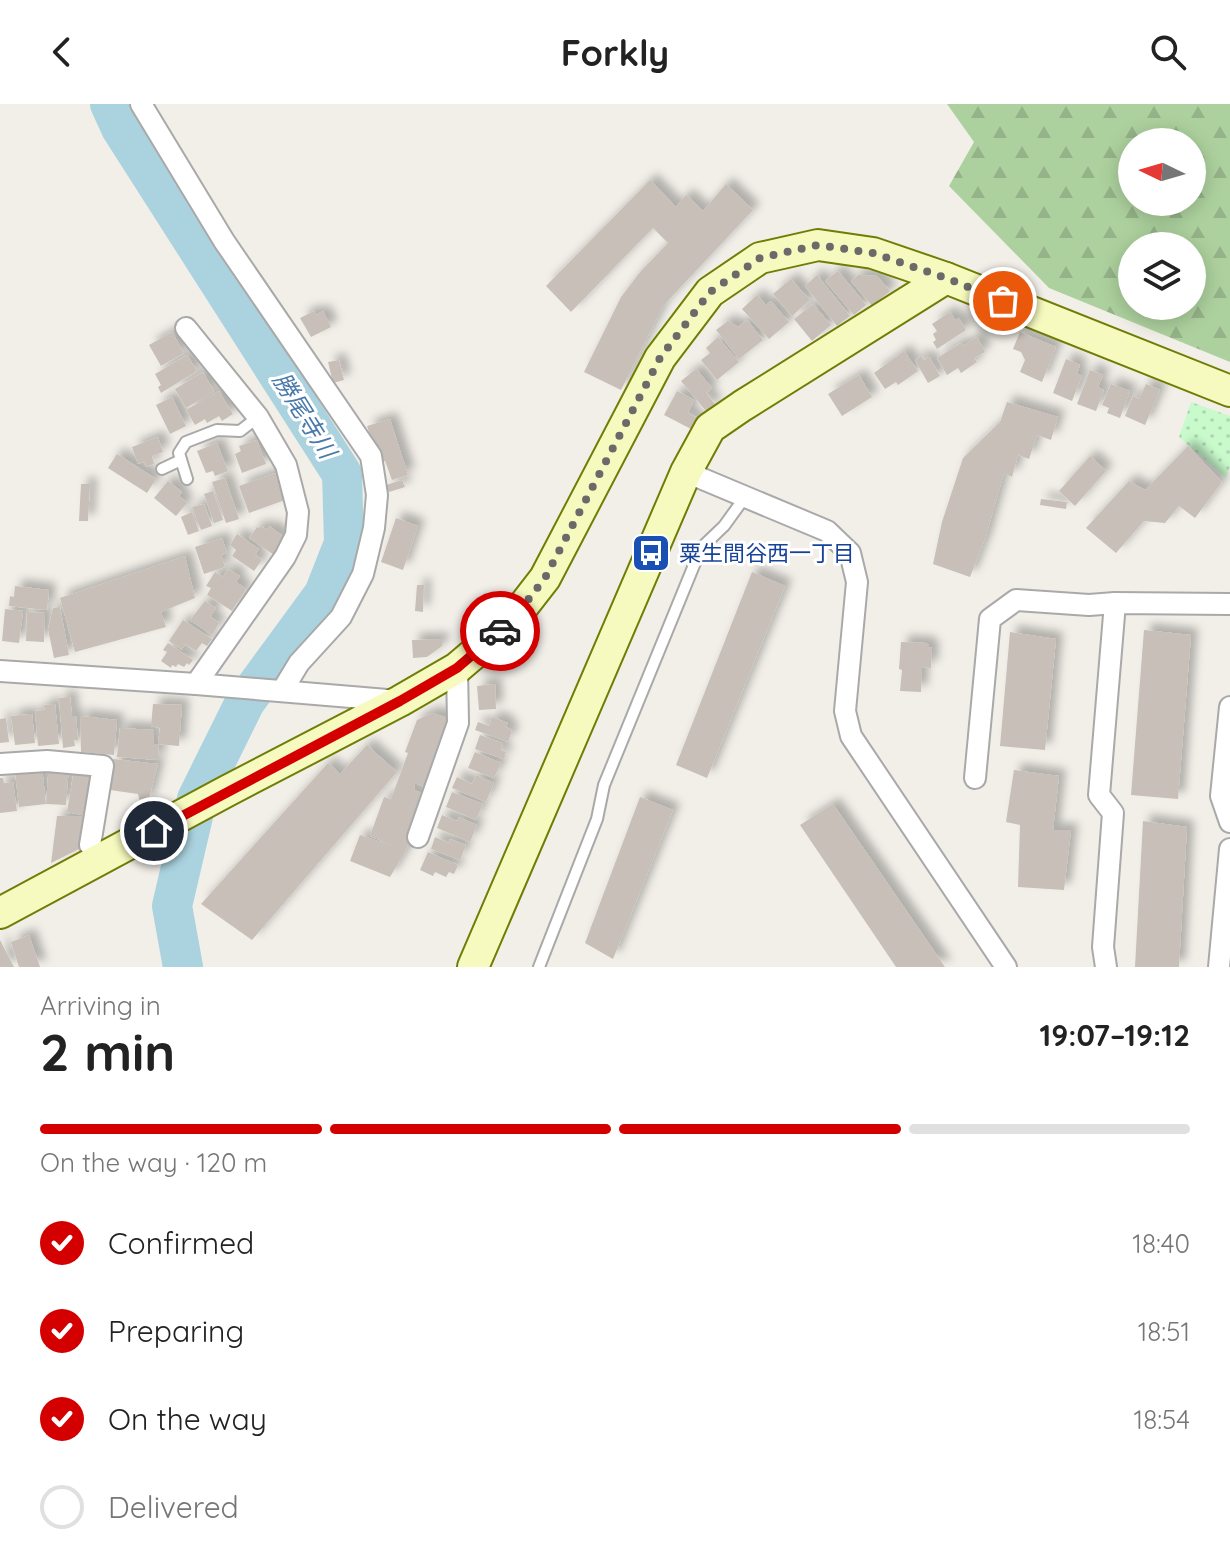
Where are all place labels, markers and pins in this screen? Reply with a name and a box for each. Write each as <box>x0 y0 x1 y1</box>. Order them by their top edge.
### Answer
pin <box>969 267 1037 335</box>
bus stop icon: 粟生間谷西一丁目 <box>630 532 672 574</box>
place label: 粟生間谷西一丁目 <box>679 539 855 567</box>
pin <box>120 797 188 865</box>

